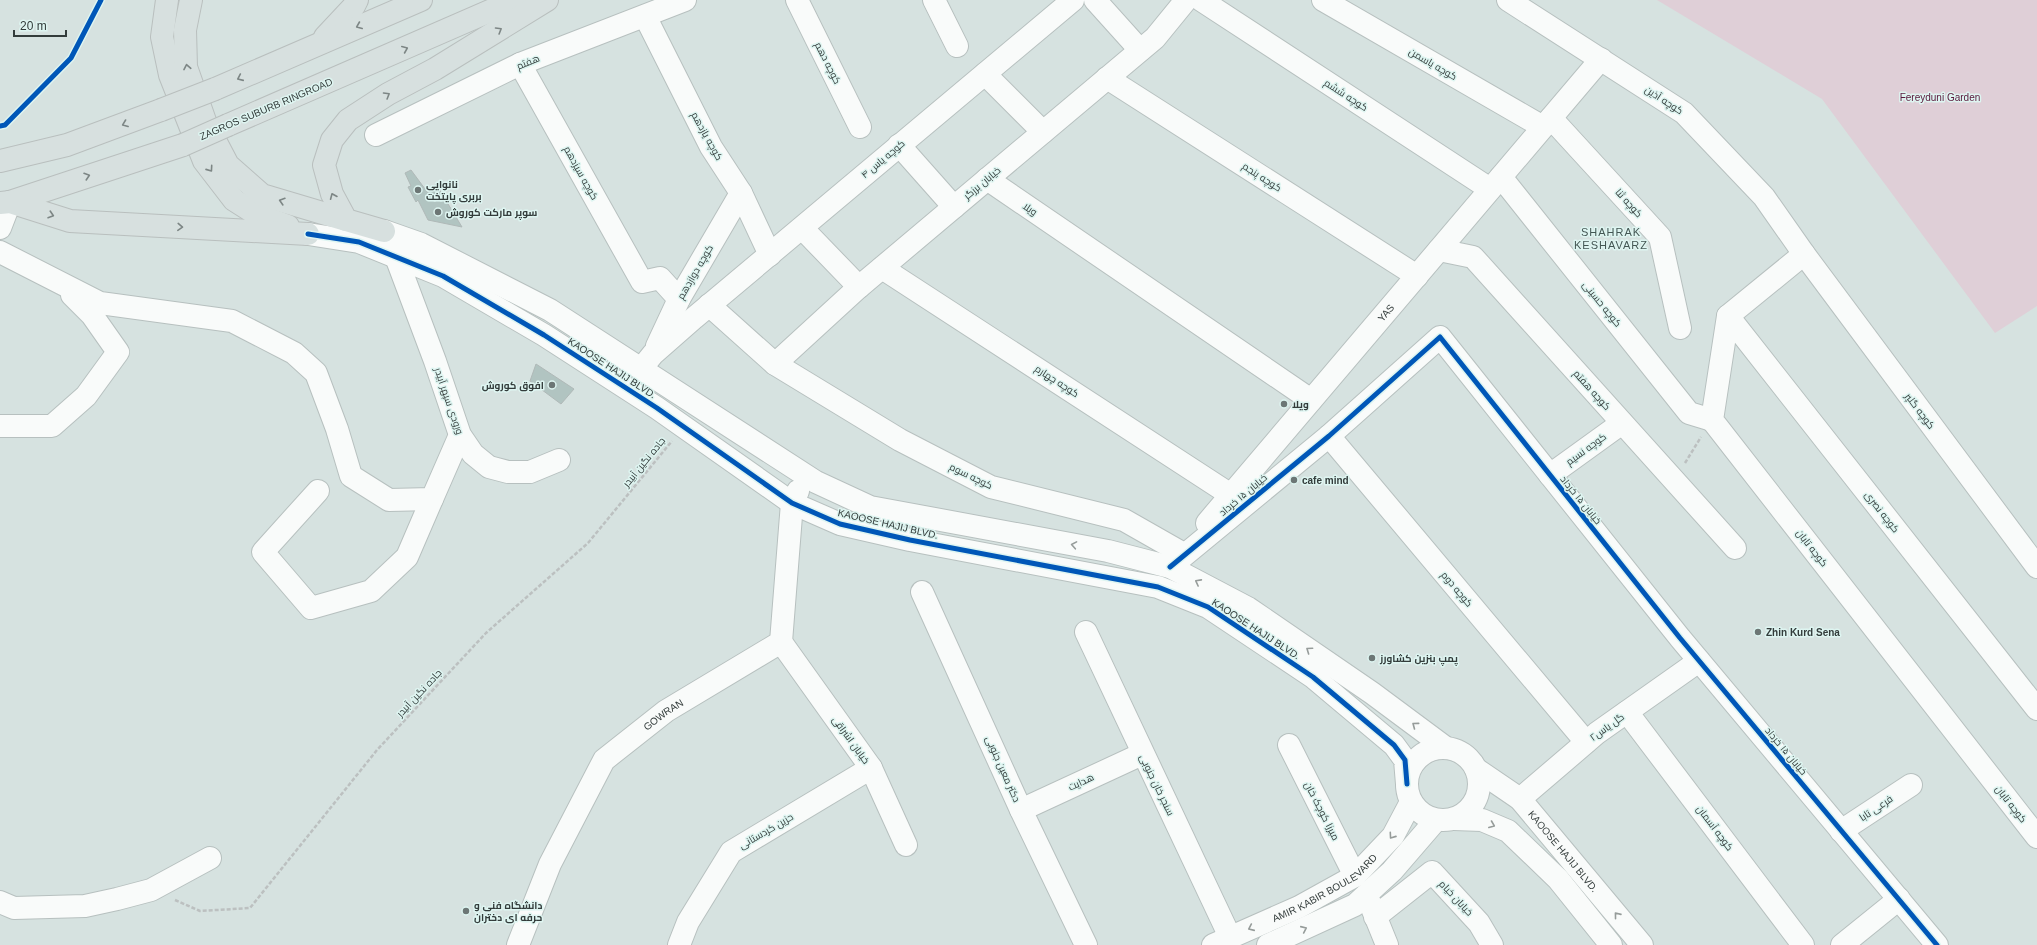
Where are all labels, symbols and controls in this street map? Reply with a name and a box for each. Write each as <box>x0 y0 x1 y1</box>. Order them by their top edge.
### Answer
scale bar <box>14 12 66 38</box>
text: 20 m <box>20 19 47 33</box>
one-way arrow <box>356 21 363 29</box>
one-way arrow <box>495 27 502 35</box>
street label: کوچه دهم <box>811 40 843 87</box>
one-way arrow <box>401 45 408 53</box>
street label: کوچه یاسمن <box>1406 46 1459 83</box>
street label: هفتم <box>515 52 542 73</box>
one-way arrow <box>183 64 192 70</box>
one-way arrow <box>236 73 243 81</box>
street label: ZAGROS SUBURB RINGROAD <box>198 76 334 142</box>
street label: کوچه ششم <box>1321 77 1370 115</box>
street label: کوچه آذین <box>1642 84 1685 117</box>
park label: Fereyduni Garden <box>1900 92 1980 103</box>
one-way arrow <box>383 93 390 100</box>
street label: کوچه یازدهم <box>687 110 725 163</box>
one-way arrow <box>121 119 128 127</box>
street label: کوچه یاس ۴ <box>859 138 908 181</box>
street label: کوچه سیزدهم <box>560 144 600 203</box>
street label: کوچه پنجم <box>1239 160 1284 195</box>
street label: خیابان برزگر <box>961 164 1003 203</box>
one-way arrow <box>205 165 212 172</box>
one-way arrow <box>84 172 91 181</box>
place label: نانوایی بربری پایتخت <box>426 179 482 204</box>
marker: نانوایی بربری پایتخت <box>413 185 423 195</box>
street label: کوچه ثنا <box>1613 186 1645 220</box>
one-way arrow <box>330 193 338 200</box>
one-way arrow <box>278 197 285 205</box>
street label: ویلا <box>1021 200 1039 218</box>
marker: سوپر مارکت کوروش <box>433 207 443 217</box>
place label: سوپر مارکت کوروش <box>446 207 537 220</box>
one-way arrow <box>47 210 54 219</box>
one-way arrow <box>177 222 183 231</box>
district label: SHAHRAK KESHAVARZ <box>1574 226 1648 251</box>
street label: کوچه دوازدهم <box>675 243 717 302</box>
street label: کوچه حسینی <box>1580 279 1624 329</box>
street label: YAS <box>1375 301 1396 324</box>
street label: KAOOSE HAJIJ BLVD. <box>566 335 658 401</box>
street label: کوچه چهارم <box>1032 363 1081 401</box>
street label: ورودی سپهر آبیدر <box>431 365 466 436</box>
street label: کوچه هفتم <box>1570 368 1613 414</box>
place label: افوق کوروش <box>482 380 544 392</box>
marker: افوق کوروش <box>547 380 557 390</box>
street label: کوچه گلپر <box>1902 390 1937 432</box>
marker: ویلا <box>1279 399 1289 409</box>
place label: ویلا <box>1292 399 1309 411</box>
street label: کوچه نسیم <box>1564 431 1609 469</box>
street label: جاده نگین آبیدر <box>620 435 668 490</box>
street label: کوچه سوم <box>947 461 994 493</box>
street label: خیابان ۱۵ خرداد <box>1217 472 1270 519</box>
street label: خیابان ۱۵ خرداد <box>1557 474 1604 527</box>
marker: cafe mind <box>1289 475 1299 485</box>
place label: cafe mind <box>1302 475 1349 486</box>
street label: کوچه نصری <box>1862 489 1901 535</box>
street label: KAOOSE HAJIJ BLVD. <box>837 507 939 541</box>
street label: کوچه تابان <box>1793 527 1830 569</box>
one-way arrow <box>1071 541 1077 550</box>
street label: کوچه دوم <box>1438 569 1475 610</box>
one-way arrow <box>1195 579 1202 586</box>
street label: KAOOSE HAJIJ BLVD. <box>1210 596 1302 662</box>
marker: Zhin Kurd Sena <box>1753 627 1763 637</box>
place label: Zhin Kurd Sena <box>1766 627 1840 638</box>
one-way arrow <box>1306 648 1313 655</box>
marker: پمپ بنزین کشاورز <box>1367 653 1377 663</box>
place label: پمپ بنزین کشاورز <box>1379 653 1458 666</box>
street label: جاده نگین آبیدر <box>394 667 444 720</box>
street label: GOWRAN <box>641 697 685 732</box>
street label: گل یاس۲ <box>1588 711 1627 744</box>
street label: خیابان اشراقی <box>829 714 872 766</box>
one-way arrow <box>1412 723 1419 730</box>
street label: خیابان ۱۵ خرداد <box>1762 725 1809 778</box>
street label: دکتر معین جنوبی <box>983 734 1023 804</box>
street label: سنجر خان جنوبی <box>1137 753 1177 818</box>
street label: هدایت <box>1067 771 1096 793</box>
street label: میرزا کوچک خان <box>1302 780 1341 843</box>
street label: کوچه تابان <box>1992 783 2029 825</box>
street label: فرعی تابا <box>1857 793 1895 824</box>
street label: کوچه آسمان <box>1694 803 1735 853</box>
street label: KAOOSE HAJIJ BLVD. <box>1526 808 1601 894</box>
street label: حزین کردستانی <box>737 811 796 852</box>
one-way arrow <box>1489 820 1496 828</box>
one-way arrow <box>1390 831 1397 838</box>
street label: AMIR KABIR BOULEVARD <box>1270 851 1379 924</box>
street label: خیابان خیام <box>1435 878 1475 919</box>
place label: دانشگاه فنی و حرفه ای دختران <box>474 900 542 924</box>
marker: دانشگاه فنی و حرفه ای دختران <box>461 906 471 916</box>
one-way arrow <box>1615 912 1622 919</box>
one-way arrow <box>1247 923 1255 931</box>
one-way arrow <box>1299 926 1307 934</box>

